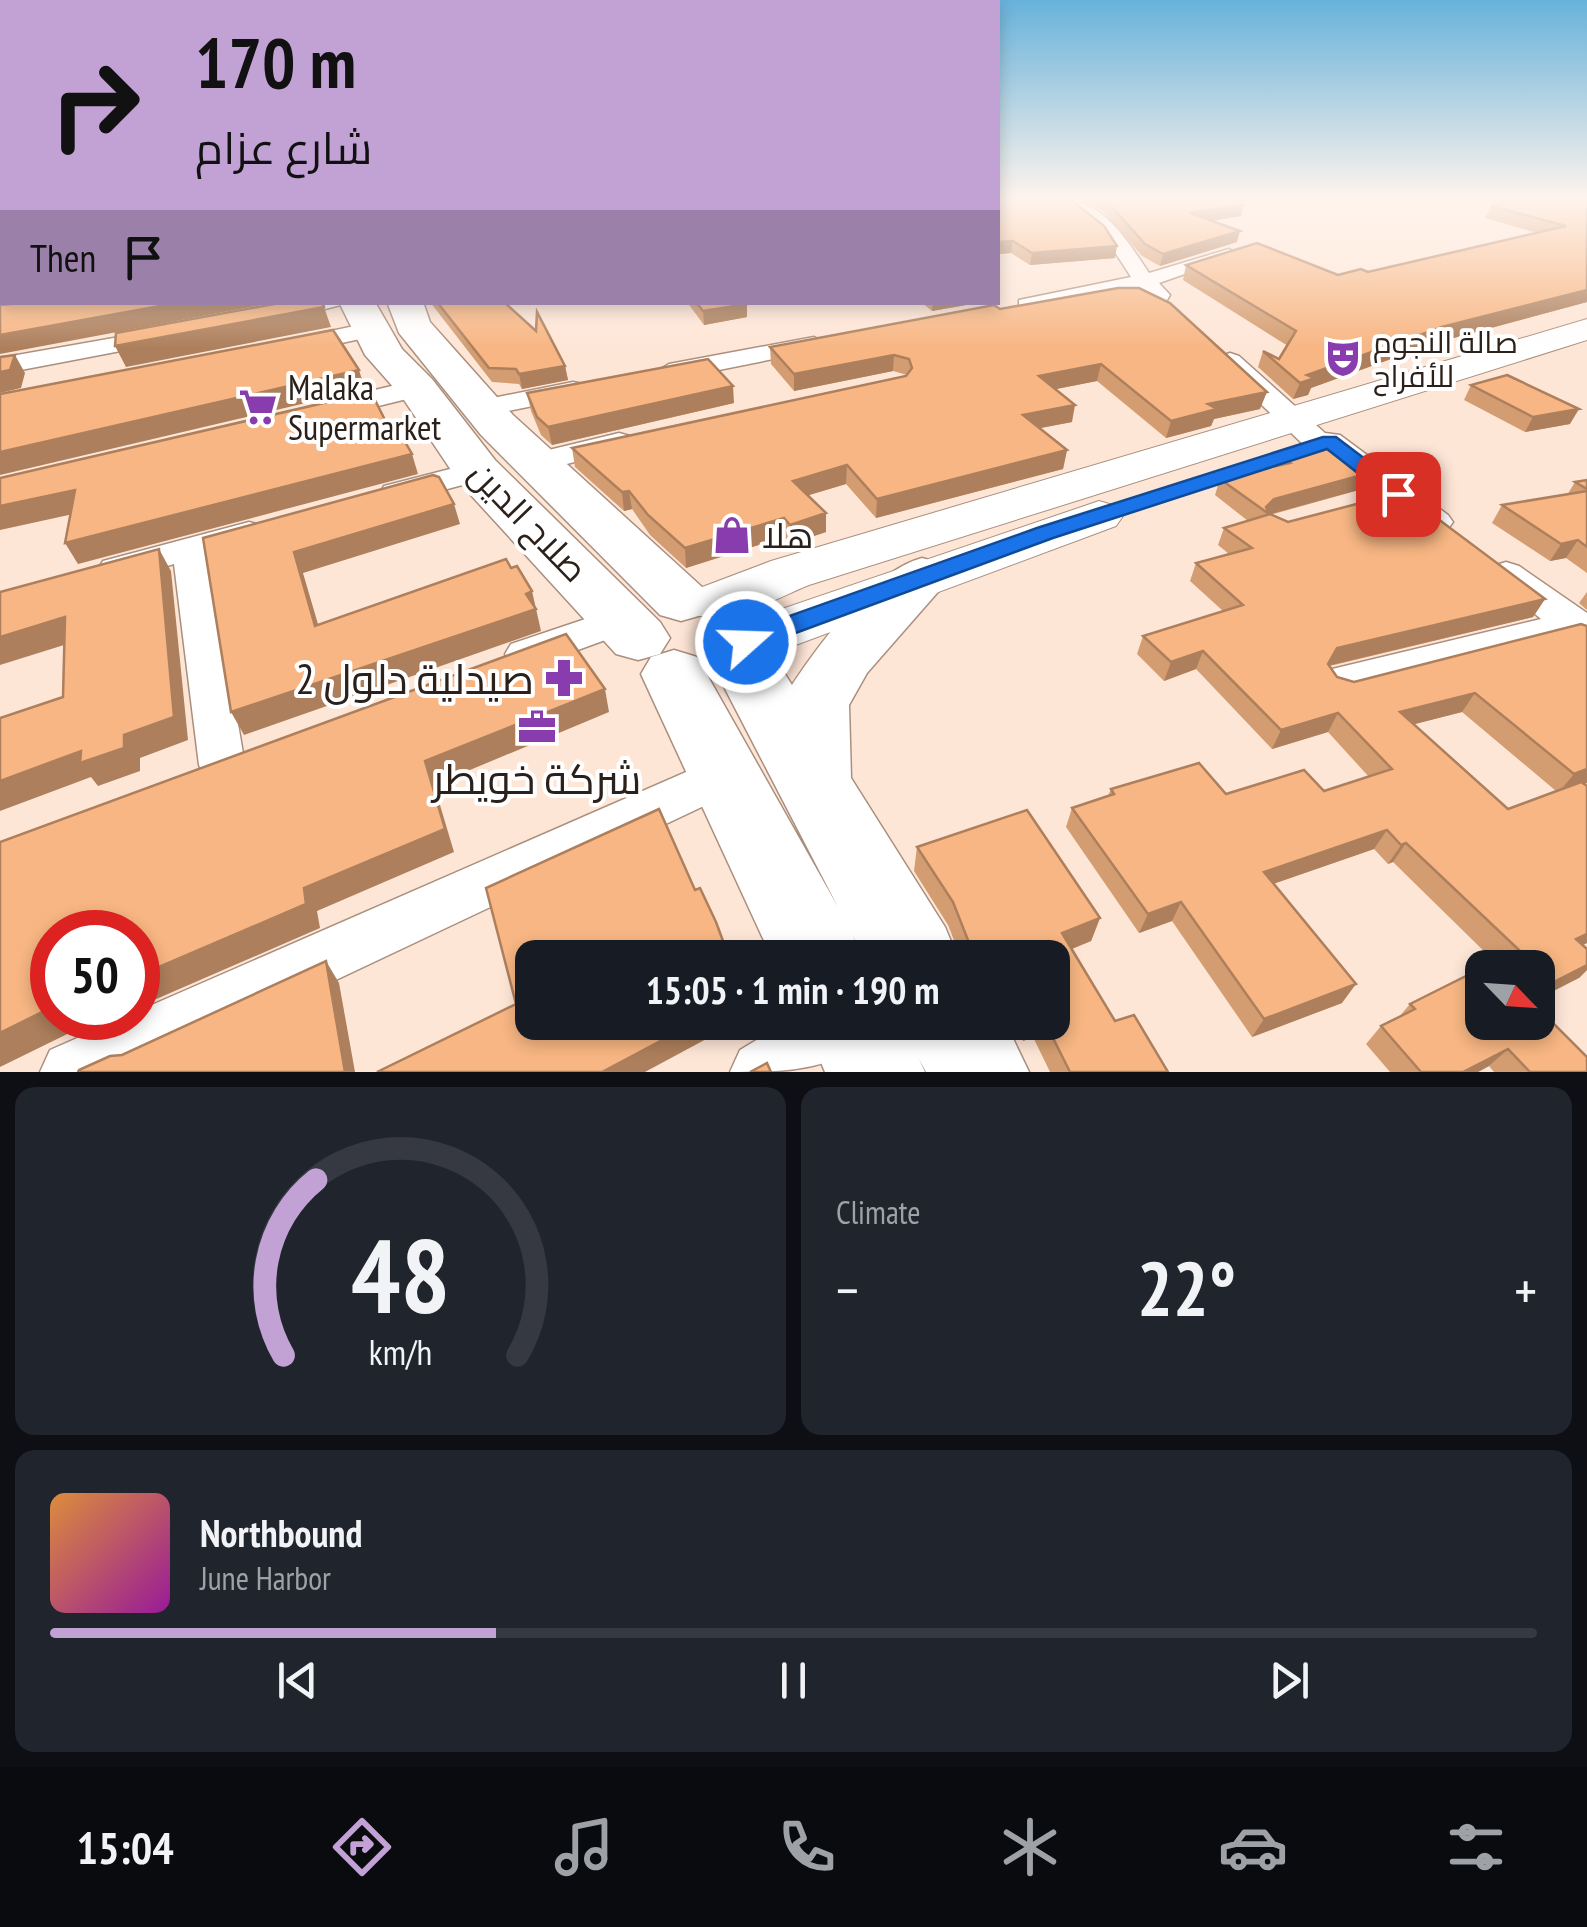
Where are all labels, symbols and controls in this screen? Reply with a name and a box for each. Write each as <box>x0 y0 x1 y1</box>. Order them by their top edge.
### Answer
text: 170 m <box>195 17 356 107</box>
icon: right <box>30 40 160 170</box>
text: شارع عزام <box>195 118 372 176</box>
icon: arrive <box>116 230 171 285</box>
text: Then <box>30 233 96 282</box>
place label: صالة النجوم للأفراح <box>1373 322 1518 397</box>
theatre icon: صالة النجوم للأفراح <box>1322 337 1364 379</box>
place label: Malaka Supermarket <box>288 364 442 450</box>
supermarket icon: Malaka Supermarket <box>237 386 279 428</box>
street label: صلاح الدين <box>459 451 598 592</box>
pin <box>1356 452 1441 537</box>
icon: arrive <box>1371 467 1426 522</box>
place label: هلا <box>762 512 813 558</box>
shop icon: هلا <box>711 514 753 556</box>
position arrow <box>694 590 798 694</box>
place label: صيدلية دلول 2 <box>296 651 534 706</box>
pharmacy icon: صيدلية دلول 2 <box>543 657 585 699</box>
office icon: شركة خويطر <box>516 706 558 748</box>
place label: شركة خويطر <box>431 751 641 806</box>
speed limit sign: 50 <box>30 910 160 1040</box>
north arrow <box>1465 950 1555 1040</box>
map controls <box>1465 950 1555 1040</box>
text: 15:05 · 1 min · 190 m <box>646 965 939 1014</box>
text: Climate <box>836 1191 920 1233</box>
text: 48 <box>351 1207 450 1342</box>
text: 22° <box>1137 1240 1236 1337</box>
text: − <box>836 1254 859 1325</box>
text: + <box>1514 1254 1537 1325</box>
text: km/h <box>369 1329 432 1375</box>
text: Northbound <box>200 1508 362 1557</box>
text: June Harbor <box>200 1557 331 1599</box>
icon: previous <box>270 1653 325 1708</box>
icon: pause <box>766 1653 821 1708</box>
icon: next <box>1262 1653 1317 1708</box>
icon: directions <box>327 1812 397 1882</box>
icon: music <box>549 1812 619 1882</box>
icon: phone <box>772 1812 842 1882</box>
icon: climate <box>995 1812 1065 1882</box>
icon: car <box>1218 1812 1288 1882</box>
icon: filters <box>1441 1812 1511 1882</box>
text: 15:04 <box>76 1818 174 1876</box>

